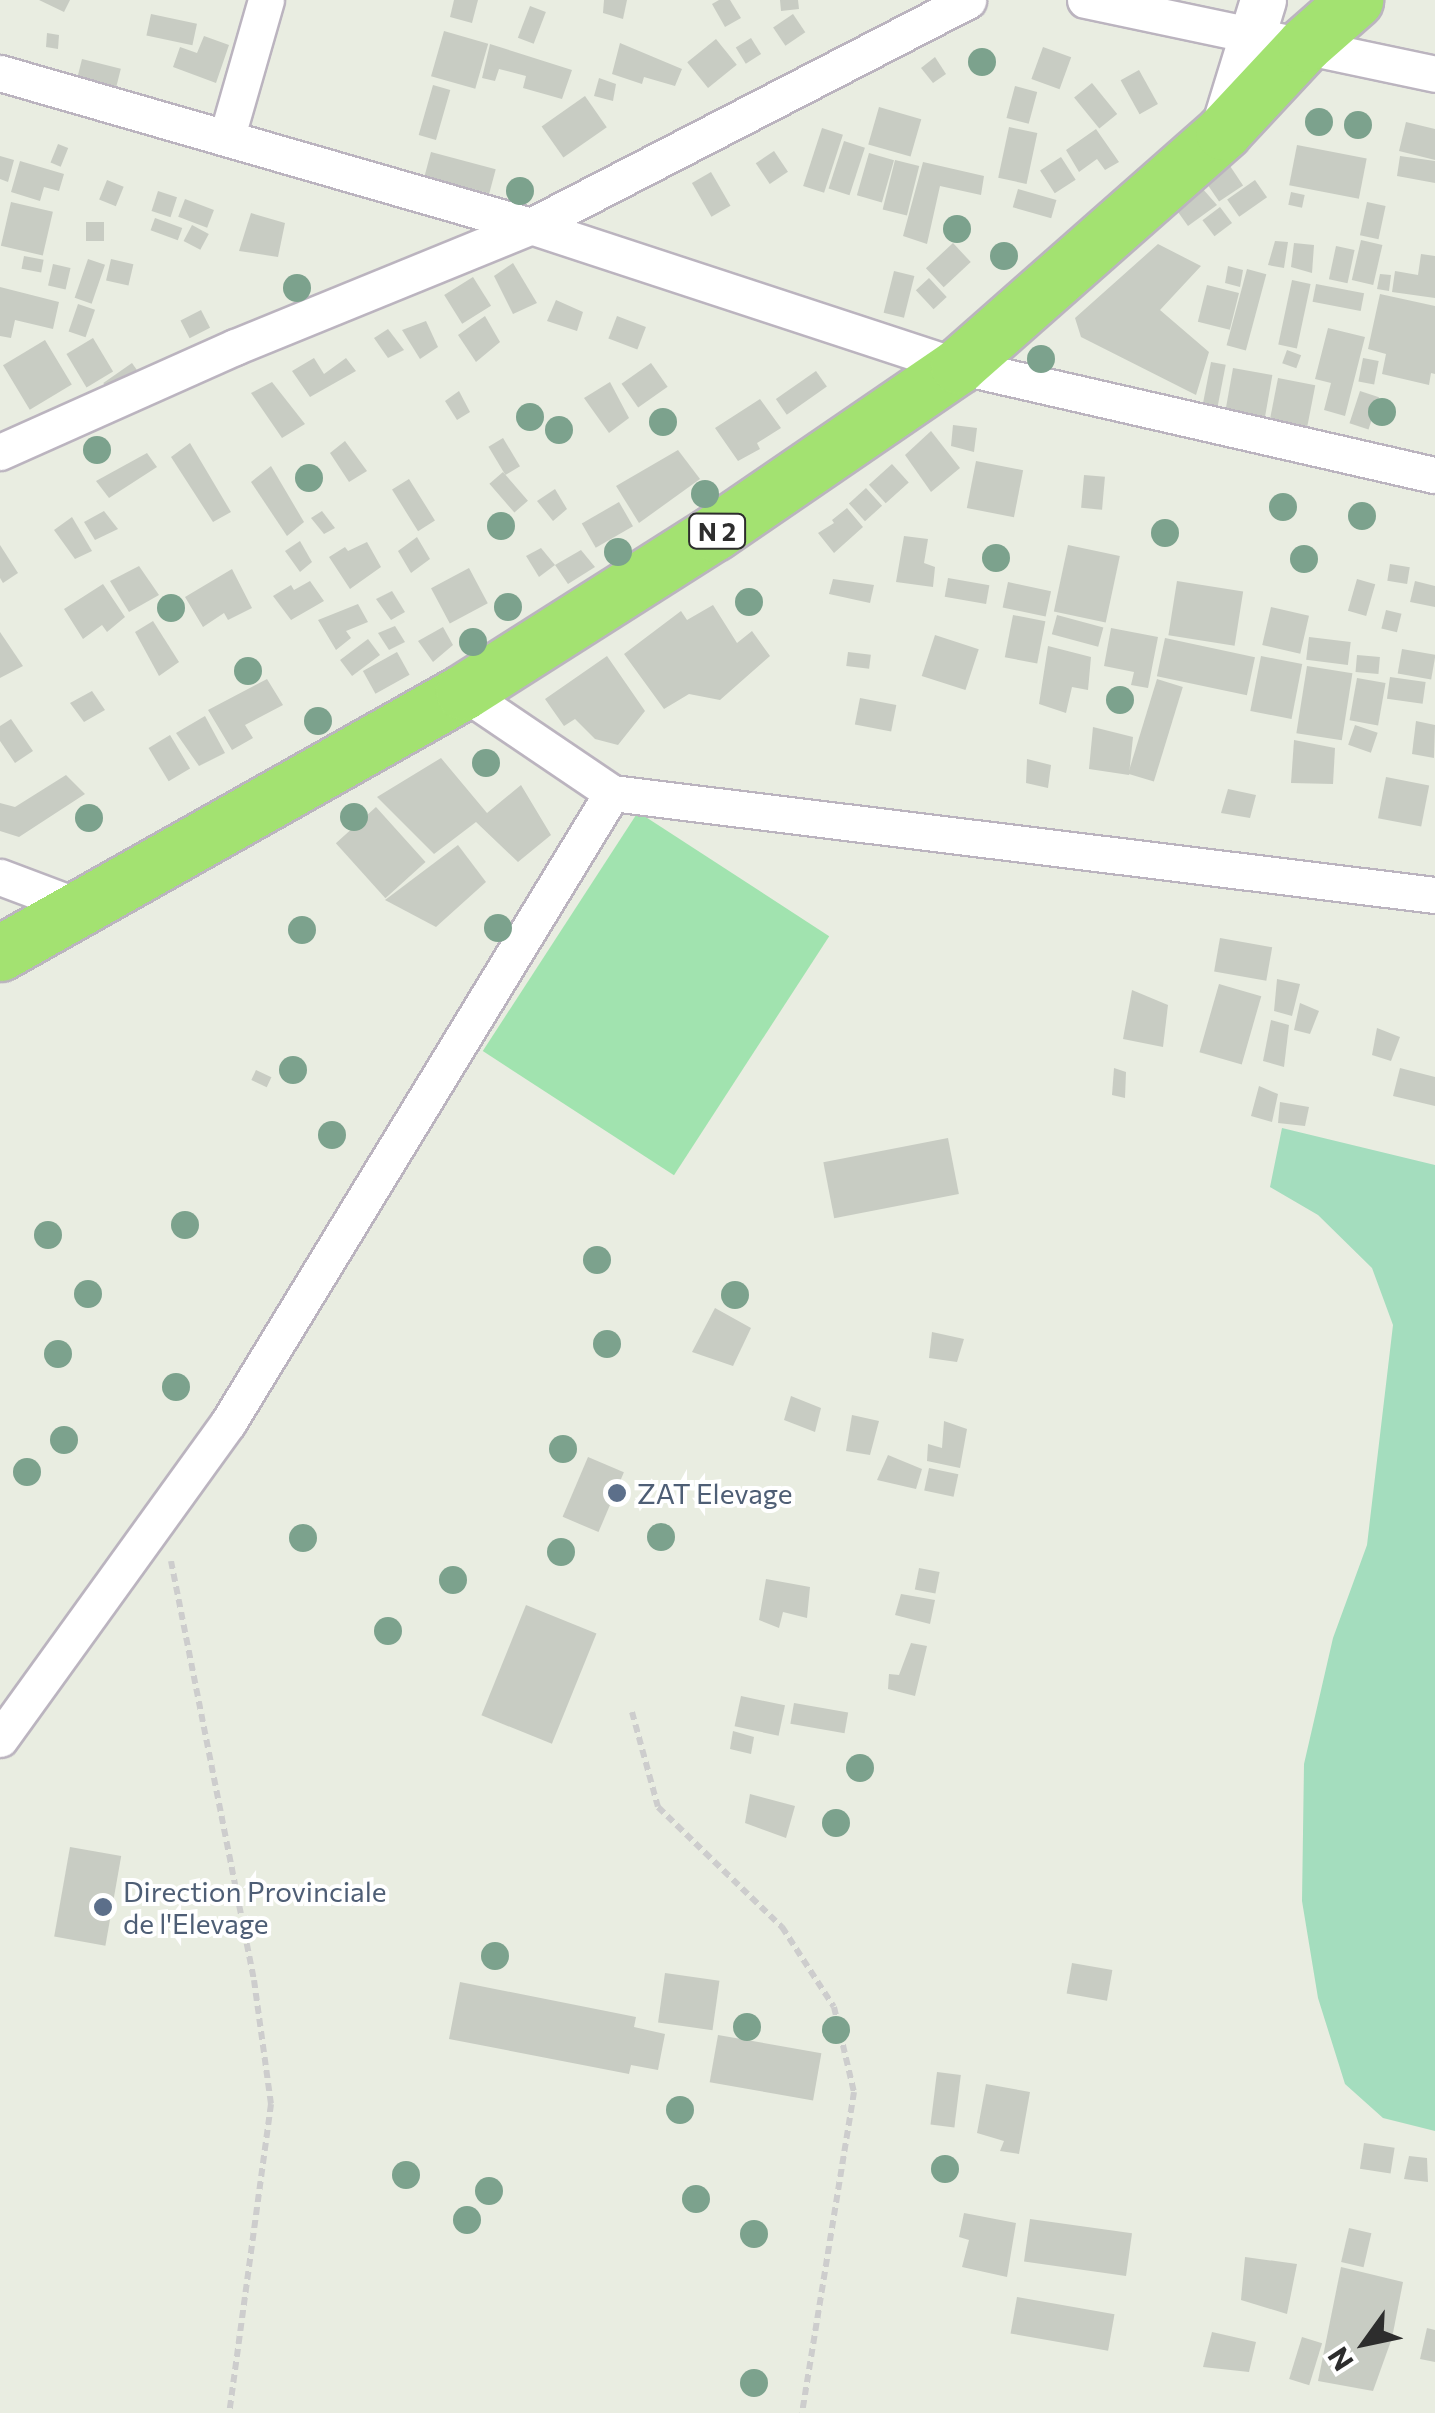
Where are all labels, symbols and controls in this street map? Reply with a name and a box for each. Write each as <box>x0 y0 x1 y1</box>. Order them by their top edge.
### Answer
road number: N 2 <box>687 511 747 551</box>
place label: ZAT Elevage <box>637 1476 793 1510</box>
marker: ZAT Elevage <box>606 1482 628 1504</box>
place label: Direction Provinciale de l'Elevage <box>123 1874 387 1940</box>
marker: Direction Provinciale de l'Elevage <box>92 1896 114 1918</box>
north arrow <box>1315 2293 1415 2393</box>
text: N <box>1320 2341 1360 2377</box>

